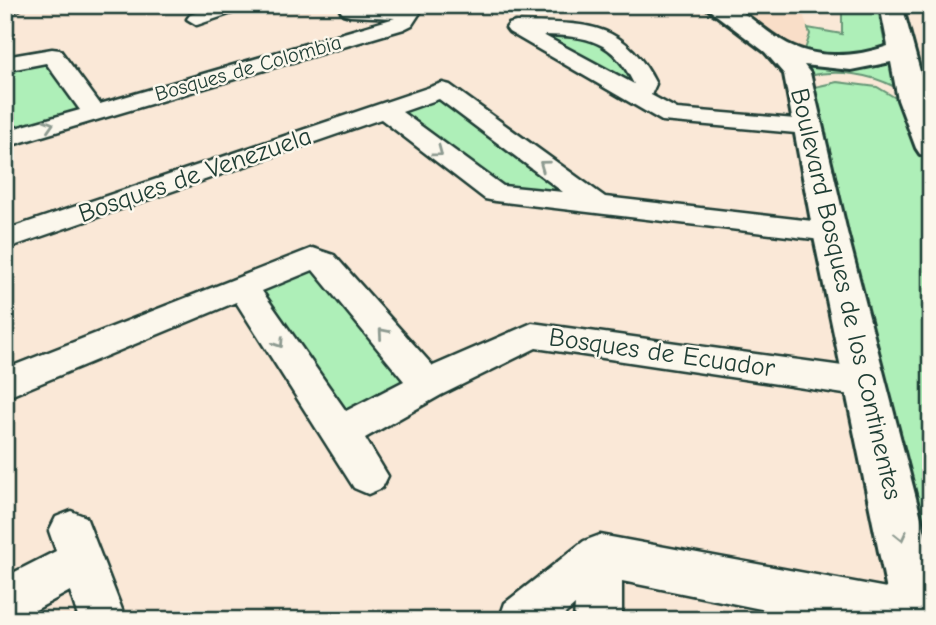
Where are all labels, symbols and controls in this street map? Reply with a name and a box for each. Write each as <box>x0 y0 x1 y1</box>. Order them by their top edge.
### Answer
street label: Bosques de Colombia <box>152 30 344 106</box>
street label: Boulevard Bosques de los Continentes <box>784 85 908 503</box>
one-way arrow <box>42 119 55 133</box>
street label: Bosques de Venezuela <box>74 121 316 229</box>
one-way arrow <box>430 143 443 156</box>
one-way arrow <box>540 161 552 174</box>
street label: Bosques de Ecuador <box>547 322 778 384</box>
one-way arrow <box>379 328 391 341</box>
one-way arrow <box>271 335 284 348</box>
one-way arrow <box>893 530 907 542</box>

